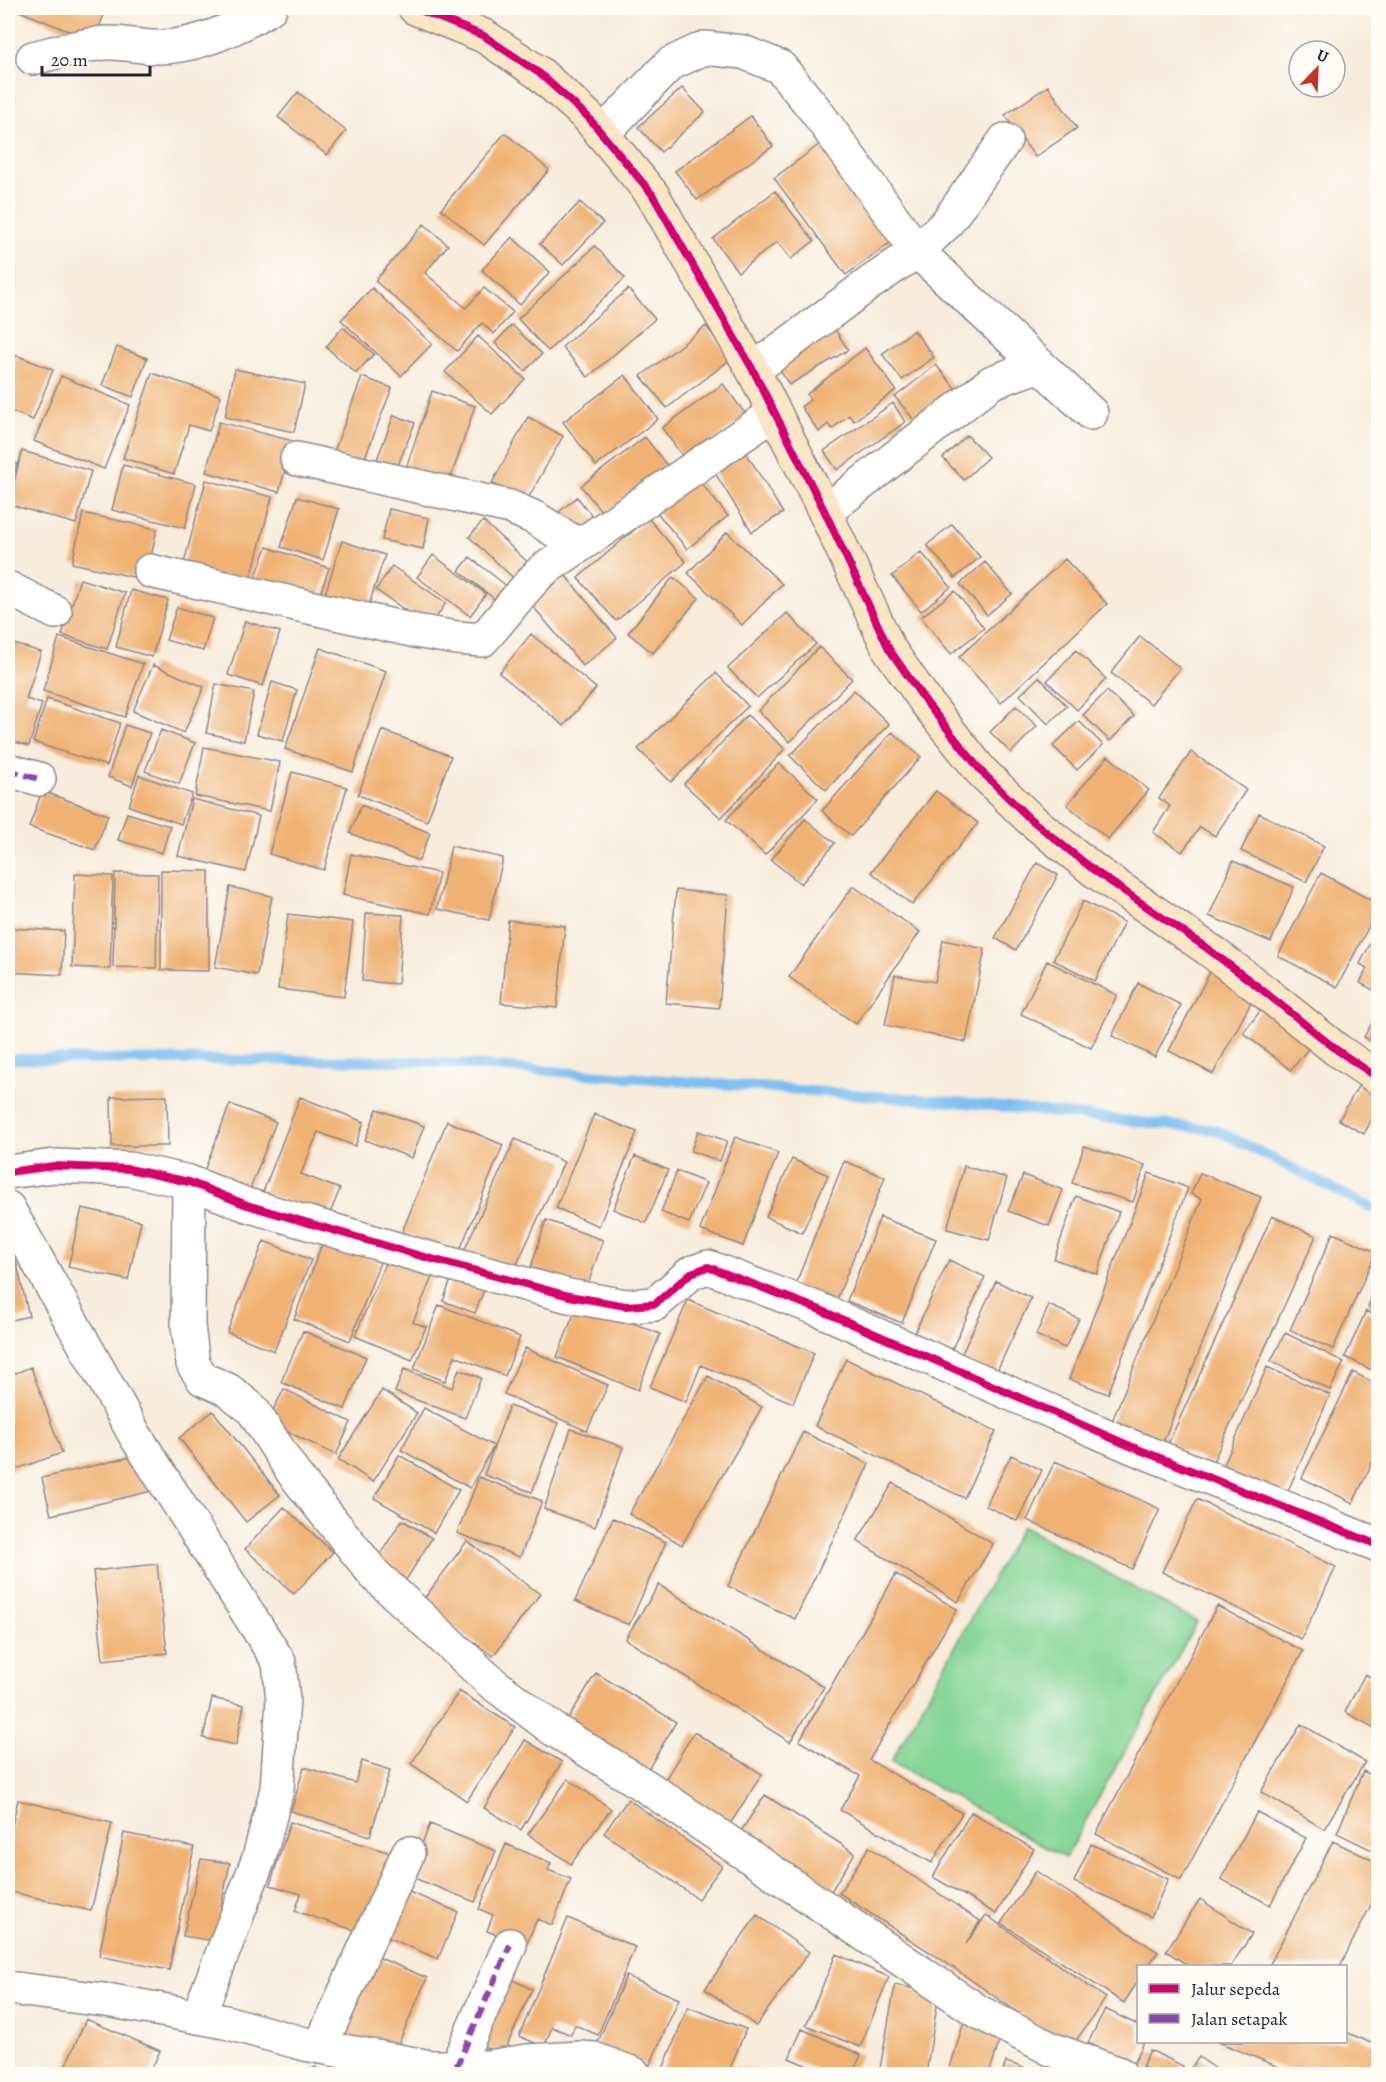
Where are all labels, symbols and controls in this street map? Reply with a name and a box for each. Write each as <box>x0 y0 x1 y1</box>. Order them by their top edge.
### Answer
scale bar <box>42 39 150 77</box>
north arrow <box>1287 39 1347 99</box>
text: U <box>1313 44 1332 68</box>
text: 20 m <box>51 48 88 72</box>
legend <box>1137 1965 1347 2043</box>
text: Jalur sepeda <box>1191 1977 1281 2001</box>
text: Jalan setapak <box>1191 2007 1287 2031</box>

